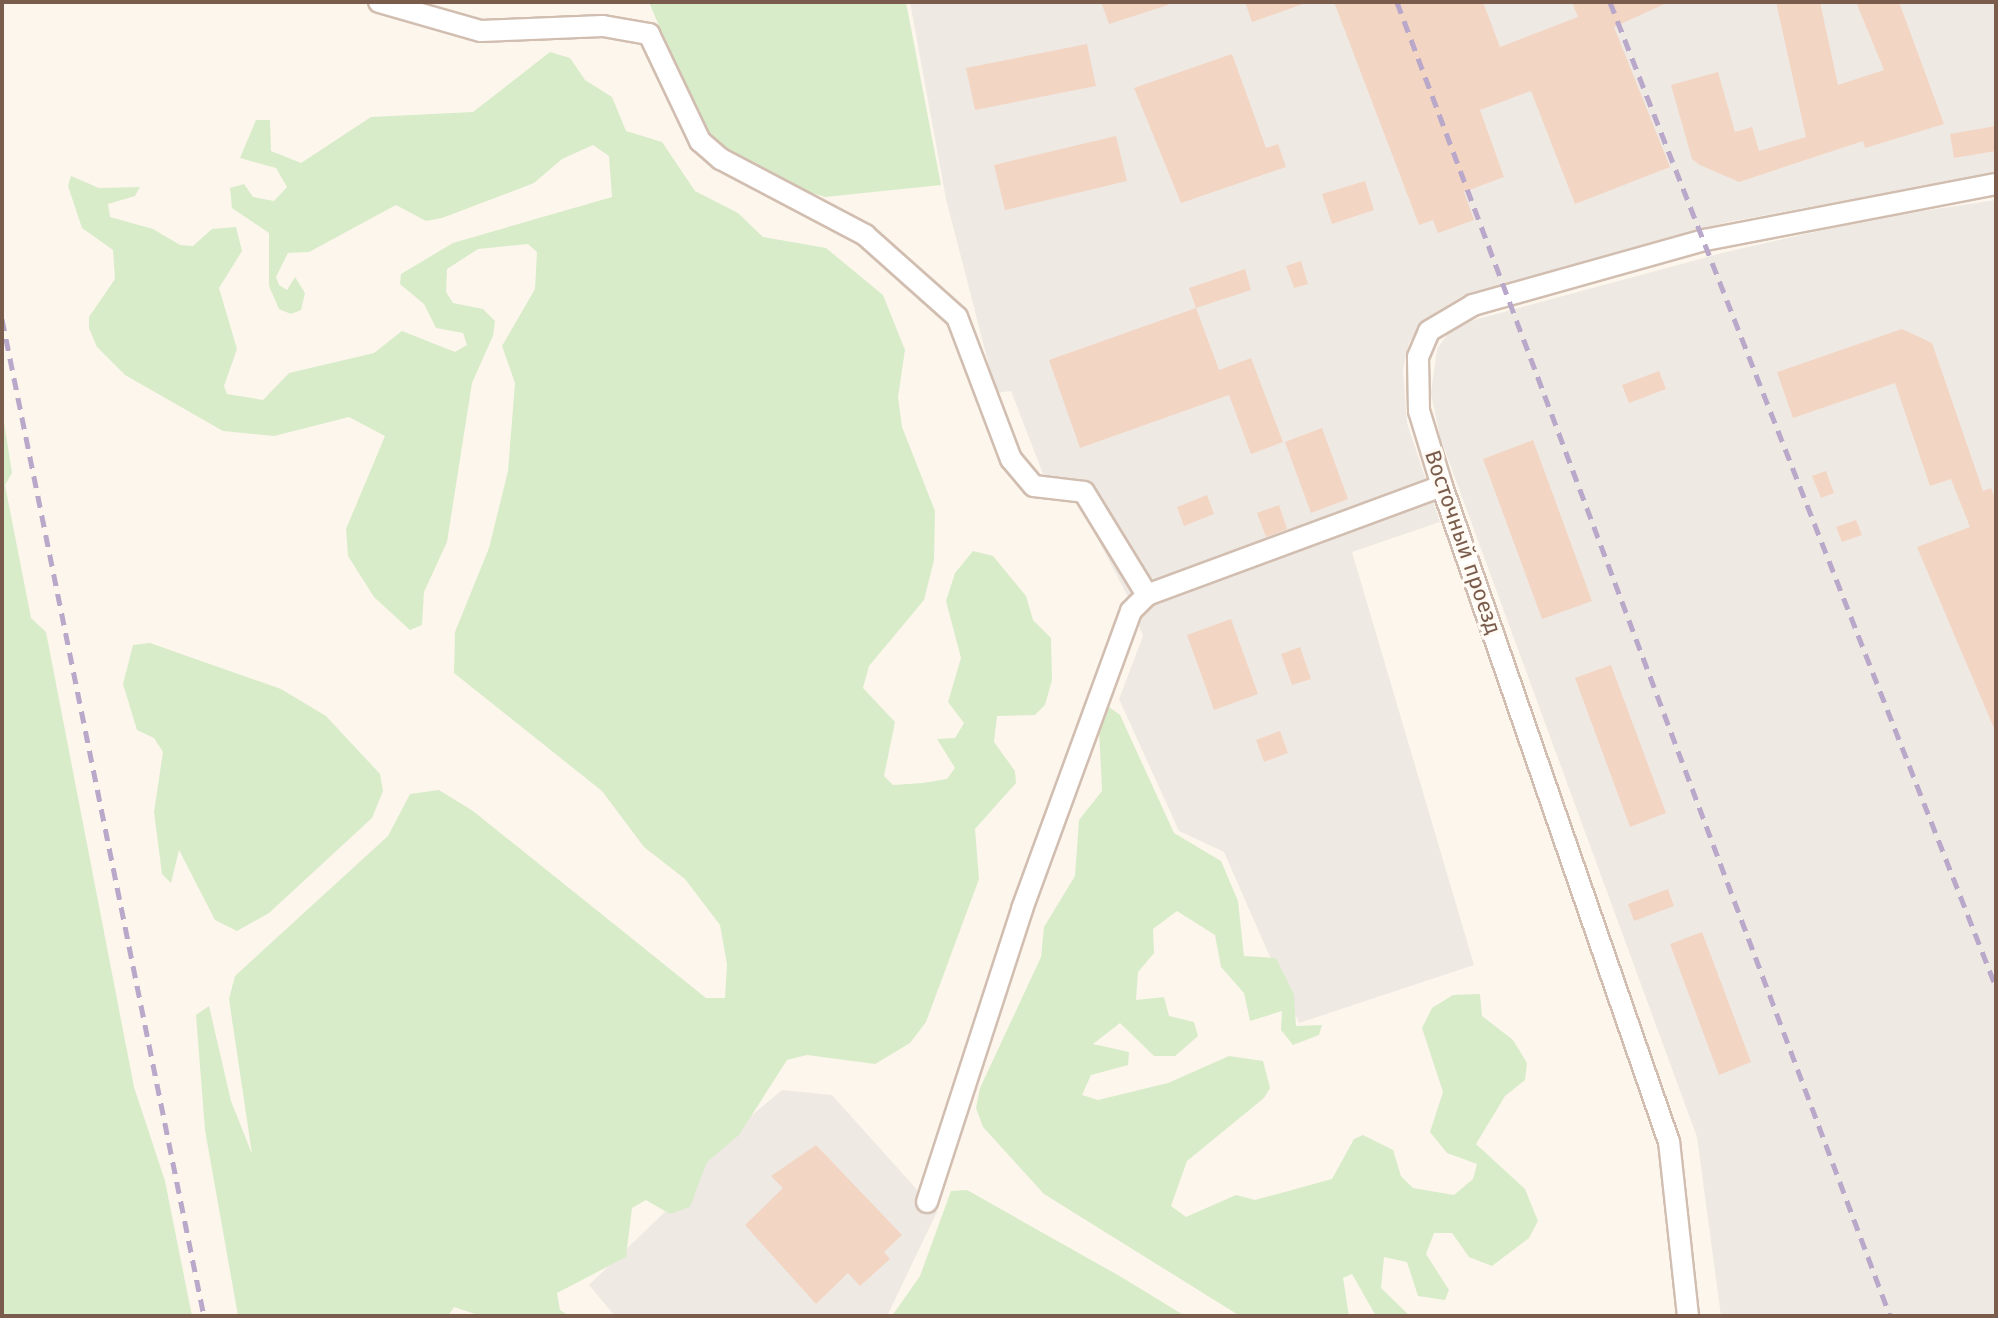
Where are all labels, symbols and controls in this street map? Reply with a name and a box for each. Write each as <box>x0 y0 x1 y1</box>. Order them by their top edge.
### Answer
street label: Восточный проезд <box>1419 447 1507 637</box>

